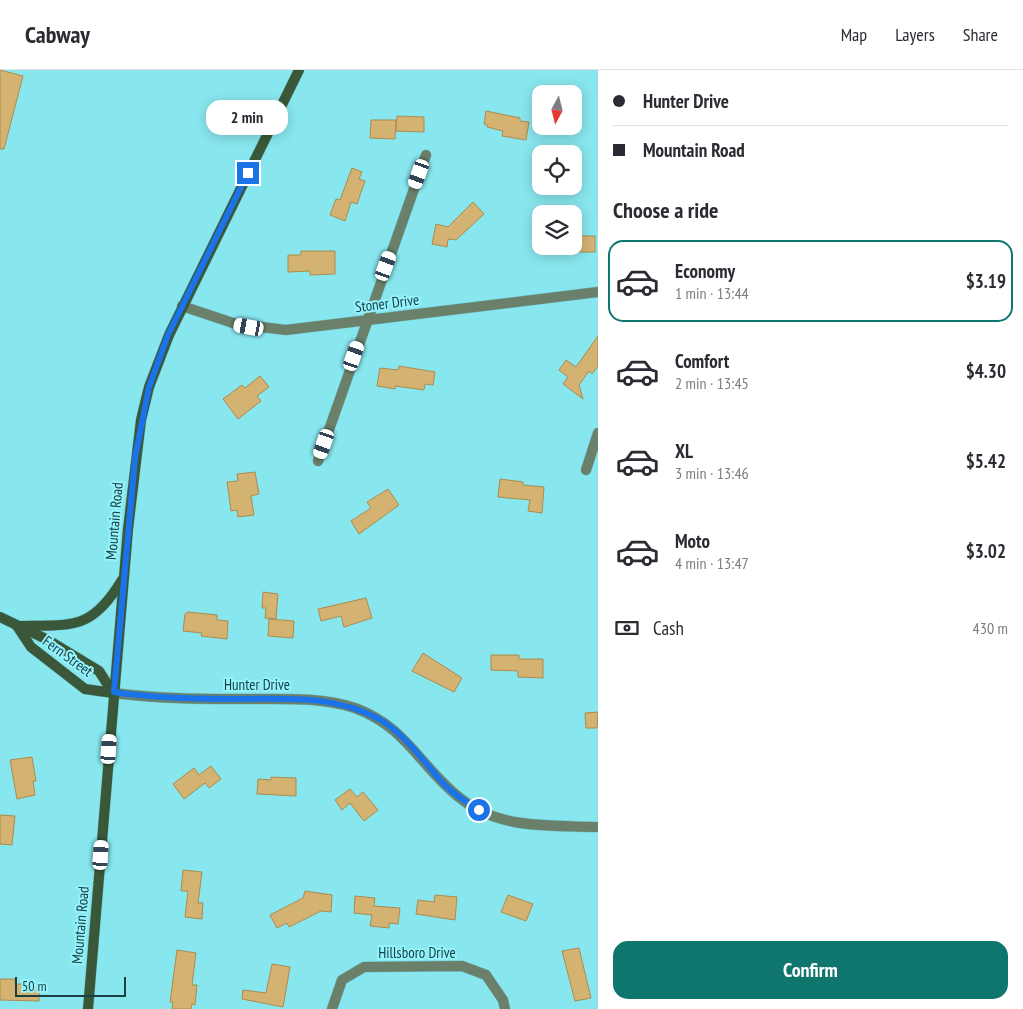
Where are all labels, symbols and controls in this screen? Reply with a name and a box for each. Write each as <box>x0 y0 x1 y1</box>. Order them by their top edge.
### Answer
text: Cabway <box>25 19 90 50</box>
text: Map <box>841 23 867 46</box>
text: Layers <box>895 23 935 46</box>
text: Share <box>963 23 998 46</box>
north arrow <box>532 85 582 135</box>
map controls <box>532 85 582 255</box>
text: Hunter Drive <box>643 89 729 113</box>
callout: 2 min <box>207 101 289 136</box>
text: 2 min <box>231 107 263 127</box>
text: Mountain Road <box>643 138 745 162</box>
button: locate <box>532 145 582 195</box>
car <box>406 157 431 191</box>
route end <box>237 162 259 184</box>
text: Choose a ride <box>613 196 718 224</box>
button: layers <box>532 205 582 255</box>
car <box>373 249 398 283</box>
icon: car <box>615 259 660 304</box>
text: Economy <box>675 259 735 283</box>
text: $3.19 <box>966 269 1006 293</box>
text: 1 min · 13:44 <box>675 283 749 303</box>
street label: Stoner Drive <box>354 290 420 316</box>
car <box>232 317 265 337</box>
car <box>342 339 365 373</box>
icon: car <box>615 349 660 394</box>
text: Comfort <box>675 349 729 373</box>
text: $4.30 <box>966 359 1006 383</box>
text: 2 min · 13:45 <box>675 373 749 393</box>
car <box>312 427 335 461</box>
icon: car <box>615 439 660 484</box>
text: XL <box>675 439 693 463</box>
text: $5.42 <box>966 449 1006 473</box>
text: 3 min · 13:46 <box>675 463 749 483</box>
street label: Mountain Road <box>101 481 127 561</box>
icon: car <box>615 529 660 574</box>
text: Moto <box>675 529 710 553</box>
text: $3.02 <box>966 539 1006 563</box>
text: 4 min · 13:47 <box>675 553 749 573</box>
icon: cash <box>613 614 641 642</box>
text: Cash <box>653 616 684 640</box>
text: 430 m <box>973 618 1008 638</box>
street label: Fern Street <box>39 631 97 681</box>
street label: Hunter Drive <box>224 675 290 694</box>
car <box>100 734 117 764</box>
route start <box>468 799 490 821</box>
car <box>92 840 109 870</box>
street label: Mountain Road <box>67 885 93 965</box>
button: Confirm <box>613 941 1008 999</box>
street label: Hillsboro Drive <box>378 943 456 962</box>
scale bar <box>15 974 126 997</box>
text: 50 m <box>22 977 47 995</box>

